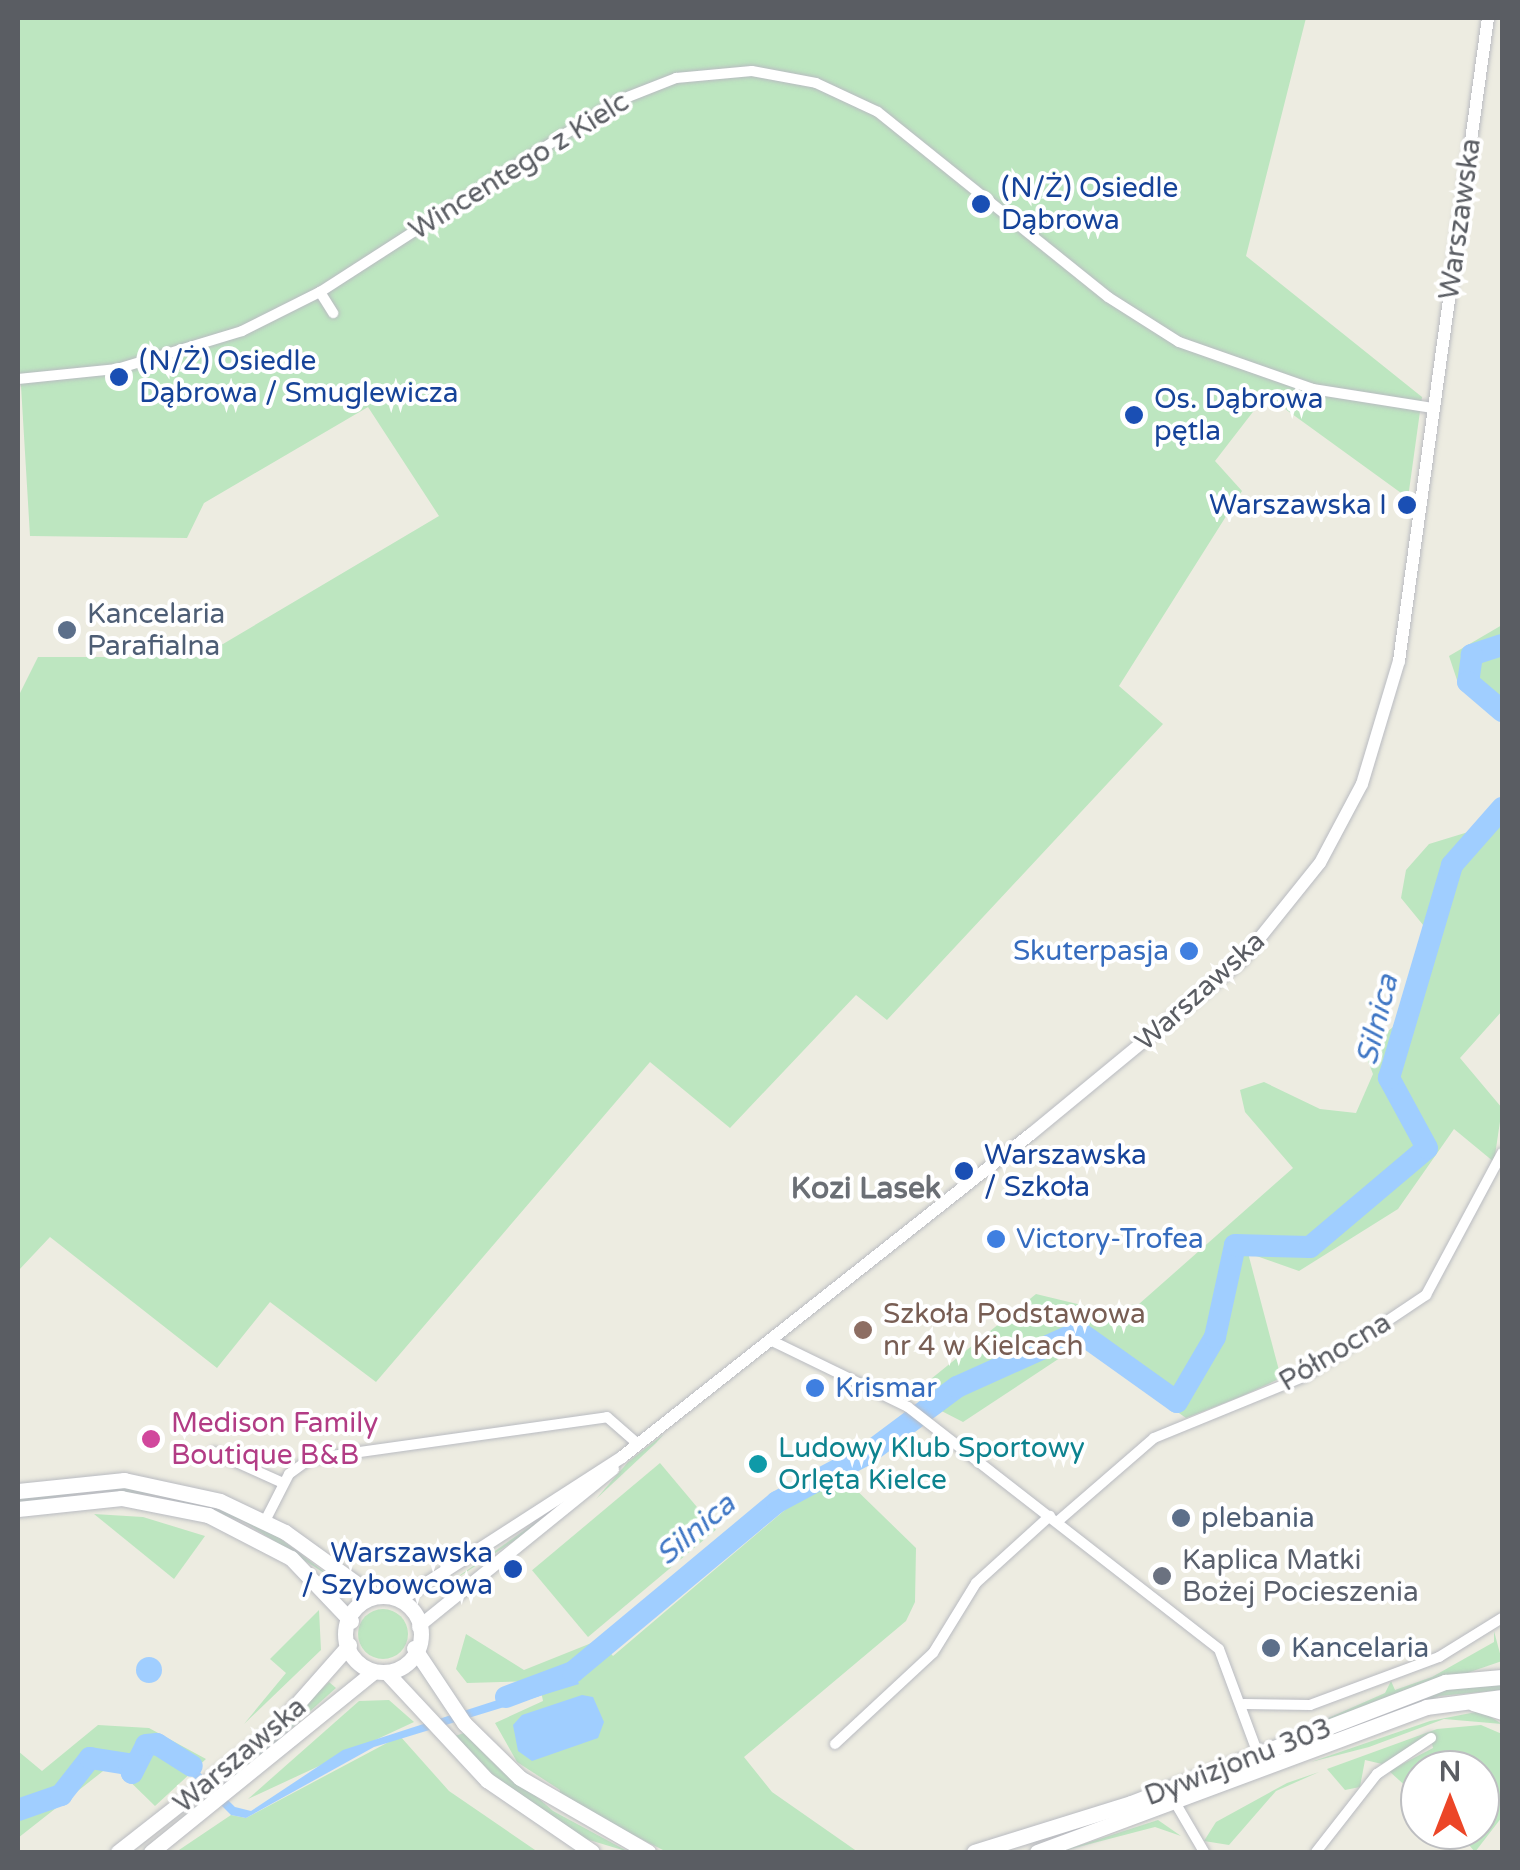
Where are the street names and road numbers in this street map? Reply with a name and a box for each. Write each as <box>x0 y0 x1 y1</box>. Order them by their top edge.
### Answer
street label: Wincentego z Kielc <box>403 85 635 247</box>
street label: Warszawska <box>1432 136 1488 302</box>
street label: Warszawska <box>1128 924 1272 1058</box>
street label: Północna <box>1273 1306 1397 1398</box>
street label: Warszawska <box>167 1690 313 1820</box>
street label: Dywizjonu 303 <box>1140 1711 1336 1813</box>

